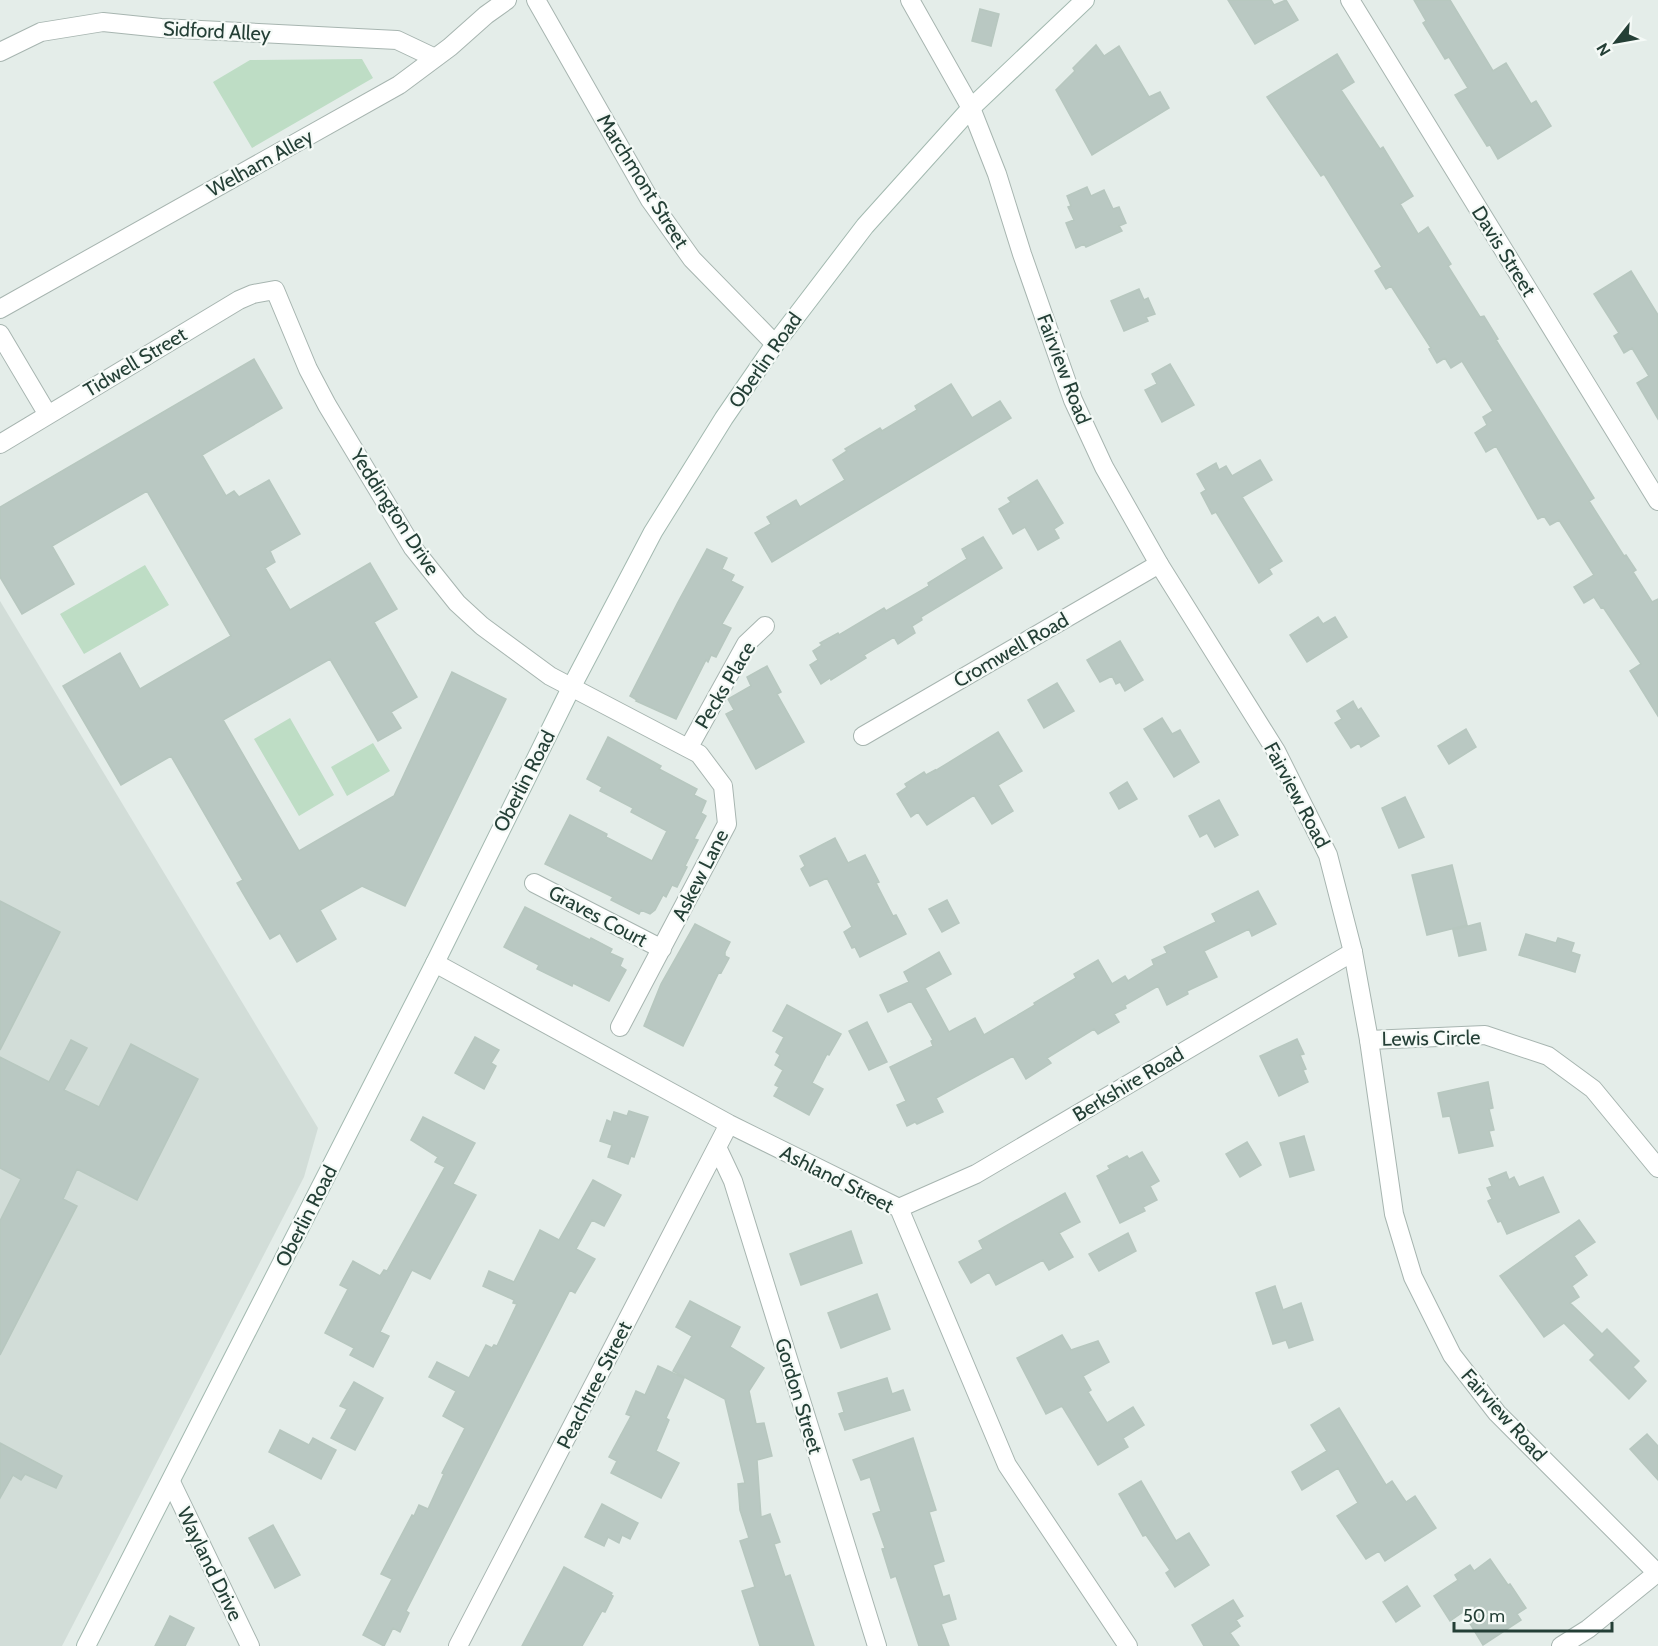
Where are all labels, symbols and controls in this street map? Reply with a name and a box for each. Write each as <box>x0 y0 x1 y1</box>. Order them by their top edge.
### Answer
north arrow <box>1586 12 1646 72</box>
street label: Sidford Alley <box>163 16 271 46</box>
text: N <box>1593 40 1615 59</box>
street label: Marchmont Street <box>592 109 694 253</box>
street label: Welham Alley <box>203 124 317 202</box>
street label: Davis Street <box>1467 201 1541 301</box>
street label: Oberlin Road <box>723 308 807 412</box>
street label: Fairview Road <box>1032 310 1096 428</box>
street label: Tidwell Street <box>79 322 191 402</box>
street label: Yeddington Drive <box>345 444 445 580</box>
street label: Cromwell Road <box>949 607 1073 693</box>
street label: Pecks Place <box>690 637 760 733</box>
street label: Oberlin Road <box>488 726 560 836</box>
street label: Fairview Road <box>1259 738 1335 852</box>
street label: Askew Lane <box>667 825 733 925</box>
street label: Graves Court <box>545 880 652 952</box>
street label: Lewis Circle <box>1381 1025 1481 1051</box>
street label: Berkshire Road <box>1068 1042 1188 1126</box>
street label: Ashland Street <box>776 1140 898 1218</box>
street label: Oberlin Road <box>270 1161 342 1271</box>
street label: Peachtree Street <box>552 1317 637 1453</box>
street label: Gordon Street <box>770 1335 828 1457</box>
street label: Fairview Road <box>1456 1364 1552 1466</box>
street label: Wayland Drive <box>172 1503 248 1625</box>
scale bar <box>1454 1595 1612 1633</box>
text: 50 m <box>1463 1605 1505 1627</box>

